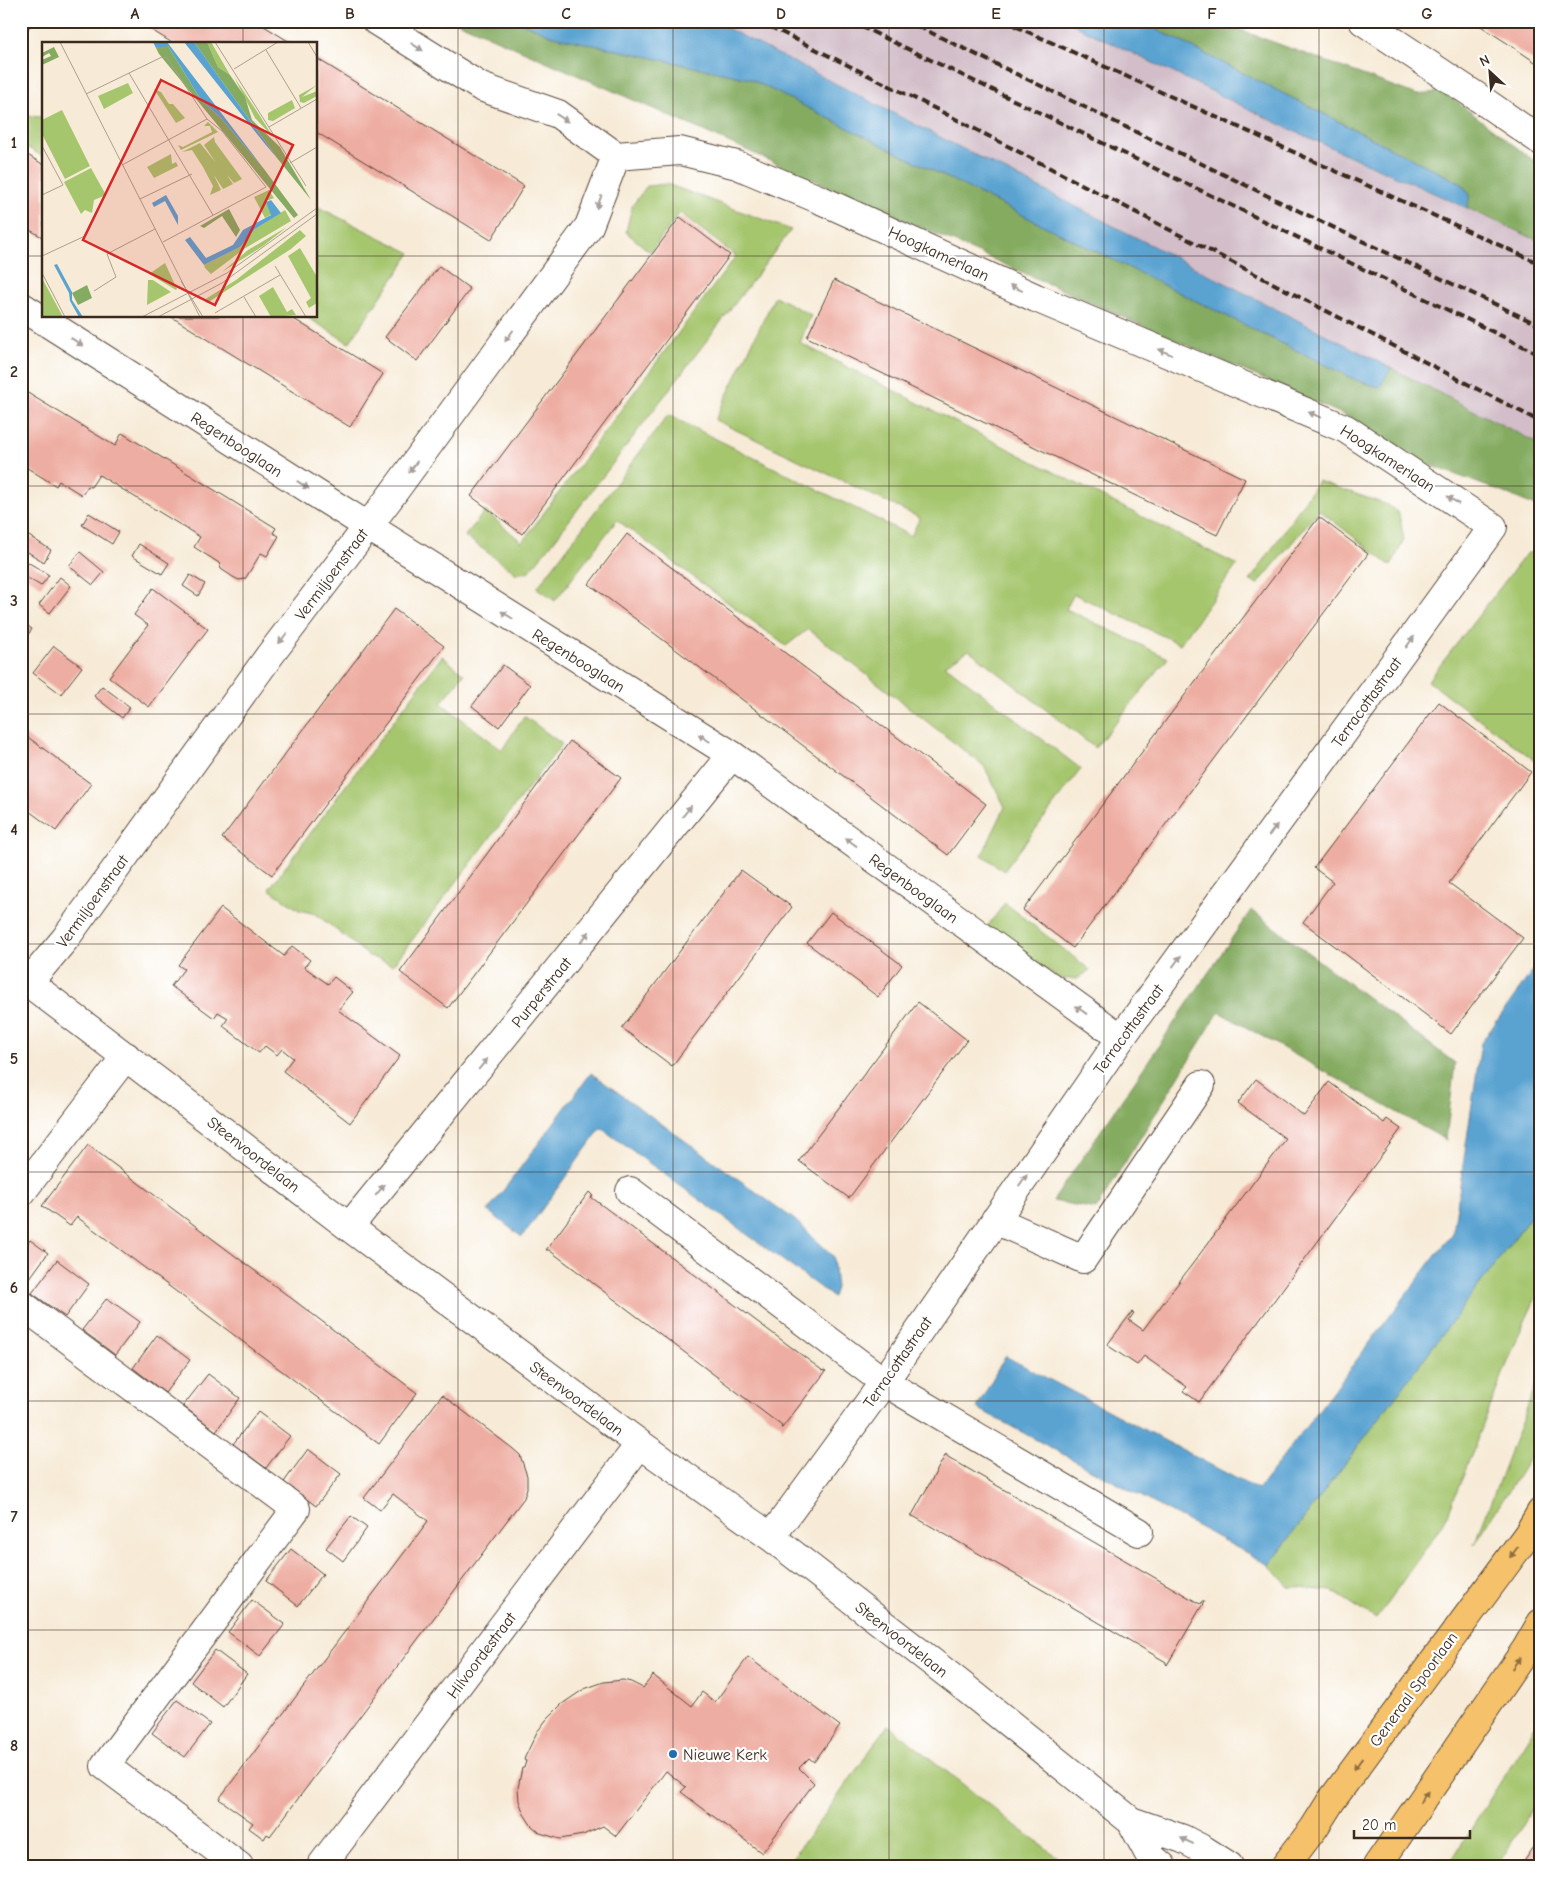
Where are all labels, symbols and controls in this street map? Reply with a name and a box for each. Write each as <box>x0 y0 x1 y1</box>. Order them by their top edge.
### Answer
text: A <box>131 5 140 23</box>
text: B <box>345 5 355 23</box>
text: C <box>561 5 571 23</box>
text: D <box>776 5 786 23</box>
text: E <box>991 5 1001 23</box>
text: F <box>1207 5 1217 23</box>
text: G <box>1421 5 1433 23</box>
inset map <box>42 42 318 318</box>
one-way arrow <box>410 42 424 52</box>
north arrow <box>1464 48 1514 98</box>
text: N <box>1477 51 1492 70</box>
one-way arrow <box>556 113 569 122</box>
text: 1 <box>11 134 17 152</box>
one-way arrow <box>595 195 603 210</box>
street label: Hoogkamerlaan <box>885 223 992 285</box>
one-way arrow <box>1009 284 1023 292</box>
one-way arrow <box>504 329 514 343</box>
one-way arrow <box>70 337 84 346</box>
one-way arrow <box>1158 348 1172 356</box>
text: 2 <box>10 363 18 381</box>
street label: Regenbooglaan <box>187 409 286 481</box>
one-way arrow <box>1308 411 1322 419</box>
street label: Hoogkamerlaan <box>1337 422 1438 496</box>
one-way arrow <box>407 460 418 473</box>
one-way arrow <box>296 481 309 490</box>
one-way arrow <box>1446 495 1460 505</box>
street label: Vermiljoenstraat <box>292 525 372 624</box>
text: 3 <box>10 592 18 610</box>
one-way arrow <box>501 610 514 619</box>
street label: Regenbooglaan <box>529 625 628 696</box>
one-way arrow <box>277 631 288 644</box>
one-way arrow <box>1405 635 1415 649</box>
street label: Terracottastraat <box>1328 654 1406 751</box>
one-way arrow <box>698 733 711 743</box>
one-way arrow <box>681 805 692 818</box>
text: 4 <box>10 821 18 839</box>
one-way arrow <box>1268 823 1278 837</box>
one-way arrow <box>844 837 858 847</box>
street label: Regenbooglaan <box>865 851 961 927</box>
street label: Vermiljoenstraat <box>53 852 133 951</box>
one-way arrow <box>579 931 590 944</box>
street label: Purperstraat <box>508 954 576 1031</box>
one-way arrow <box>1172 954 1182 968</box>
street label: Terracottastraat <box>1090 981 1168 1078</box>
one-way arrow <box>1075 1005 1088 1015</box>
text: 5 <box>10 1050 18 1068</box>
one-way arrow <box>477 1058 488 1071</box>
street label: Steenvoordelaan <box>204 1113 303 1196</box>
one-way arrow <box>1018 1173 1028 1187</box>
one-way arrow <box>375 1184 386 1197</box>
text: 6 <box>10 1279 18 1297</box>
street label: Terracottastraat <box>860 1313 936 1412</box>
street label: Steenvoordelaan <box>526 1358 627 1440</box>
text: 7 <box>10 1508 18 1526</box>
one-way arrow <box>1509 1545 1519 1559</box>
street label: Steenvoordelaan <box>852 1598 951 1681</box>
street label: Hilvoordestraat <box>444 1609 520 1702</box>
street label: Generaal Spoorlaan <box>1366 1629 1461 1750</box>
one-way arrow <box>1511 1656 1521 1670</box>
text: 8 <box>10 1737 18 1755</box>
place label: Nieuwe Kerk <box>683 1746 767 1764</box>
marker: Nieuwe Kerk <box>667 1748 679 1760</box>
one-way arrow <box>1353 1757 1363 1771</box>
one-way arrow <box>1419 1790 1429 1804</box>
scale bar <box>1354 1807 1471 1839</box>
text: 20 m <box>1362 1816 1396 1834</box>
one-way arrow <box>1180 1837 1194 1845</box>

